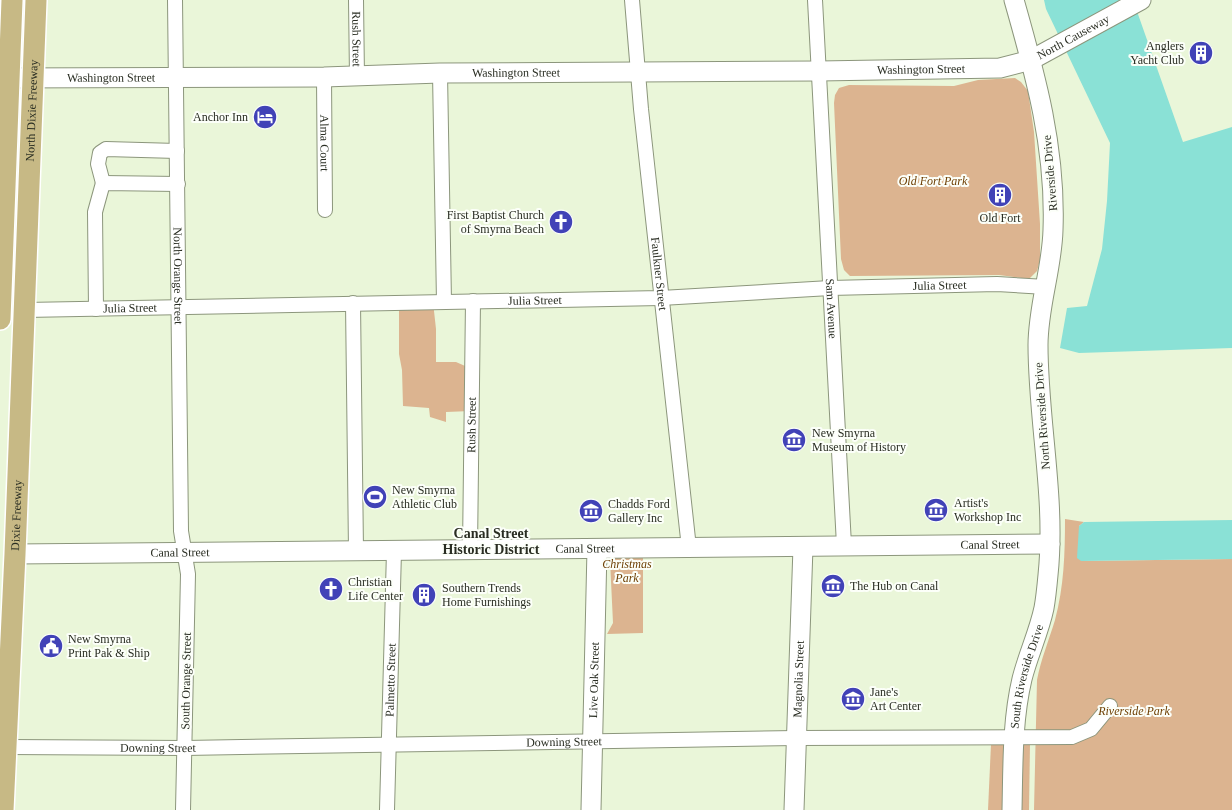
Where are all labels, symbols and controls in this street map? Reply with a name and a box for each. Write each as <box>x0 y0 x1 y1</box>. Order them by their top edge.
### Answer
street label: Rush Street <box>349 11 364 68</box>
street label: North Causeway <box>1034 12 1112 62</box>
place label: Anglers Yacht Club <box>1130 39 1184 67</box>
building icon: Anglers Yacht Club <box>1188 40 1214 66</box>
street label: North Dixie Freeway <box>23 59 41 162</box>
street label: Washington Street <box>877 62 966 77</box>
street label: Washington Street <box>472 65 561 80</box>
street label: Washington Street <box>67 71 156 85</box>
hotel icon: Anchor Inn <box>252 104 278 130</box>
place label: Anchor Inn <box>193 110 248 124</box>
street label: Alma Court <box>317 114 332 172</box>
street label: Riverside Drive <box>1040 134 1060 212</box>
park label: Old Fort Park <box>899 174 968 188</box>
building icon: Old Fort <box>987 182 1013 208</box>
place label: First Baptist Church of Smyrna Beach <box>447 208 544 236</box>
church icon: First Baptist Church of Smyrna Beach <box>548 209 574 235</box>
place label: Old Fort <box>979 211 1021 225</box>
street label: North Orange Street <box>171 227 186 325</box>
street label: Faulkner Street <box>648 236 670 312</box>
street label: Sam Avenue <box>823 278 840 339</box>
street label: Julia Street <box>913 278 967 293</box>
street label: Julia Street <box>508 293 563 308</box>
street label: Julia Street <box>103 301 158 316</box>
street label: North Riverside Drive <box>1031 362 1053 470</box>
street label: Rush Street <box>464 396 479 453</box>
place label: New Smyrna Museum of History <box>812 426 906 454</box>
museum icon: New Smyrna Museum of History <box>781 427 807 453</box>
street label: Dixie Freeway <box>8 480 25 551</box>
place label: New Smyrna Athletic Club <box>392 483 457 511</box>
sports icon: New Smyrna Athletic Club <box>362 484 388 510</box>
place label: Artist's Workshop Inc <box>954 496 1021 524</box>
place label: Chadds Ford Gallery Inc <box>608 497 670 525</box>
museum icon: Artist's Workshop Inc <box>923 497 949 523</box>
museum icon: Chadds Ford Gallery Inc <box>578 498 604 524</box>
district label: Canal Street Historic District <box>443 526 540 557</box>
street label: Canal Street <box>960 537 1020 552</box>
street label: Canal Street <box>555 541 615 556</box>
street label: Canal Street <box>150 545 210 560</box>
park label: Christmas Park <box>602 557 652 585</box>
museum icon: The Hub on Canal <box>820 573 846 599</box>
place label: Christian Life Center <box>348 575 403 603</box>
church icon: Christian Life Center <box>318 576 344 602</box>
place label: The Hub on Canal <box>850 579 939 593</box>
place label: Southern Trends Home Furnishings <box>442 581 531 609</box>
building icon: Southern Trends Home Furnishings <box>411 582 437 608</box>
street label: South Riverside Drive <box>1008 623 1046 729</box>
place label: New Smyrna Print Pak & Ship <box>68 632 150 660</box>
street label: South Orange Street <box>178 632 194 730</box>
public building icon: New Smyrna Print Pak & Ship <box>38 633 64 659</box>
street label: Magnolia Street <box>790 640 807 718</box>
street label: Live Oak Street <box>586 641 602 718</box>
street label: Palmetto Street <box>383 642 399 717</box>
place label: Jane's Art Center <box>870 685 921 713</box>
museum icon: Jane's Art Center <box>840 686 866 712</box>
park label: Riverside Park <box>1097 704 1170 718</box>
street label: Downing Street <box>526 734 603 749</box>
street label: Downing Street <box>120 741 197 755</box>

